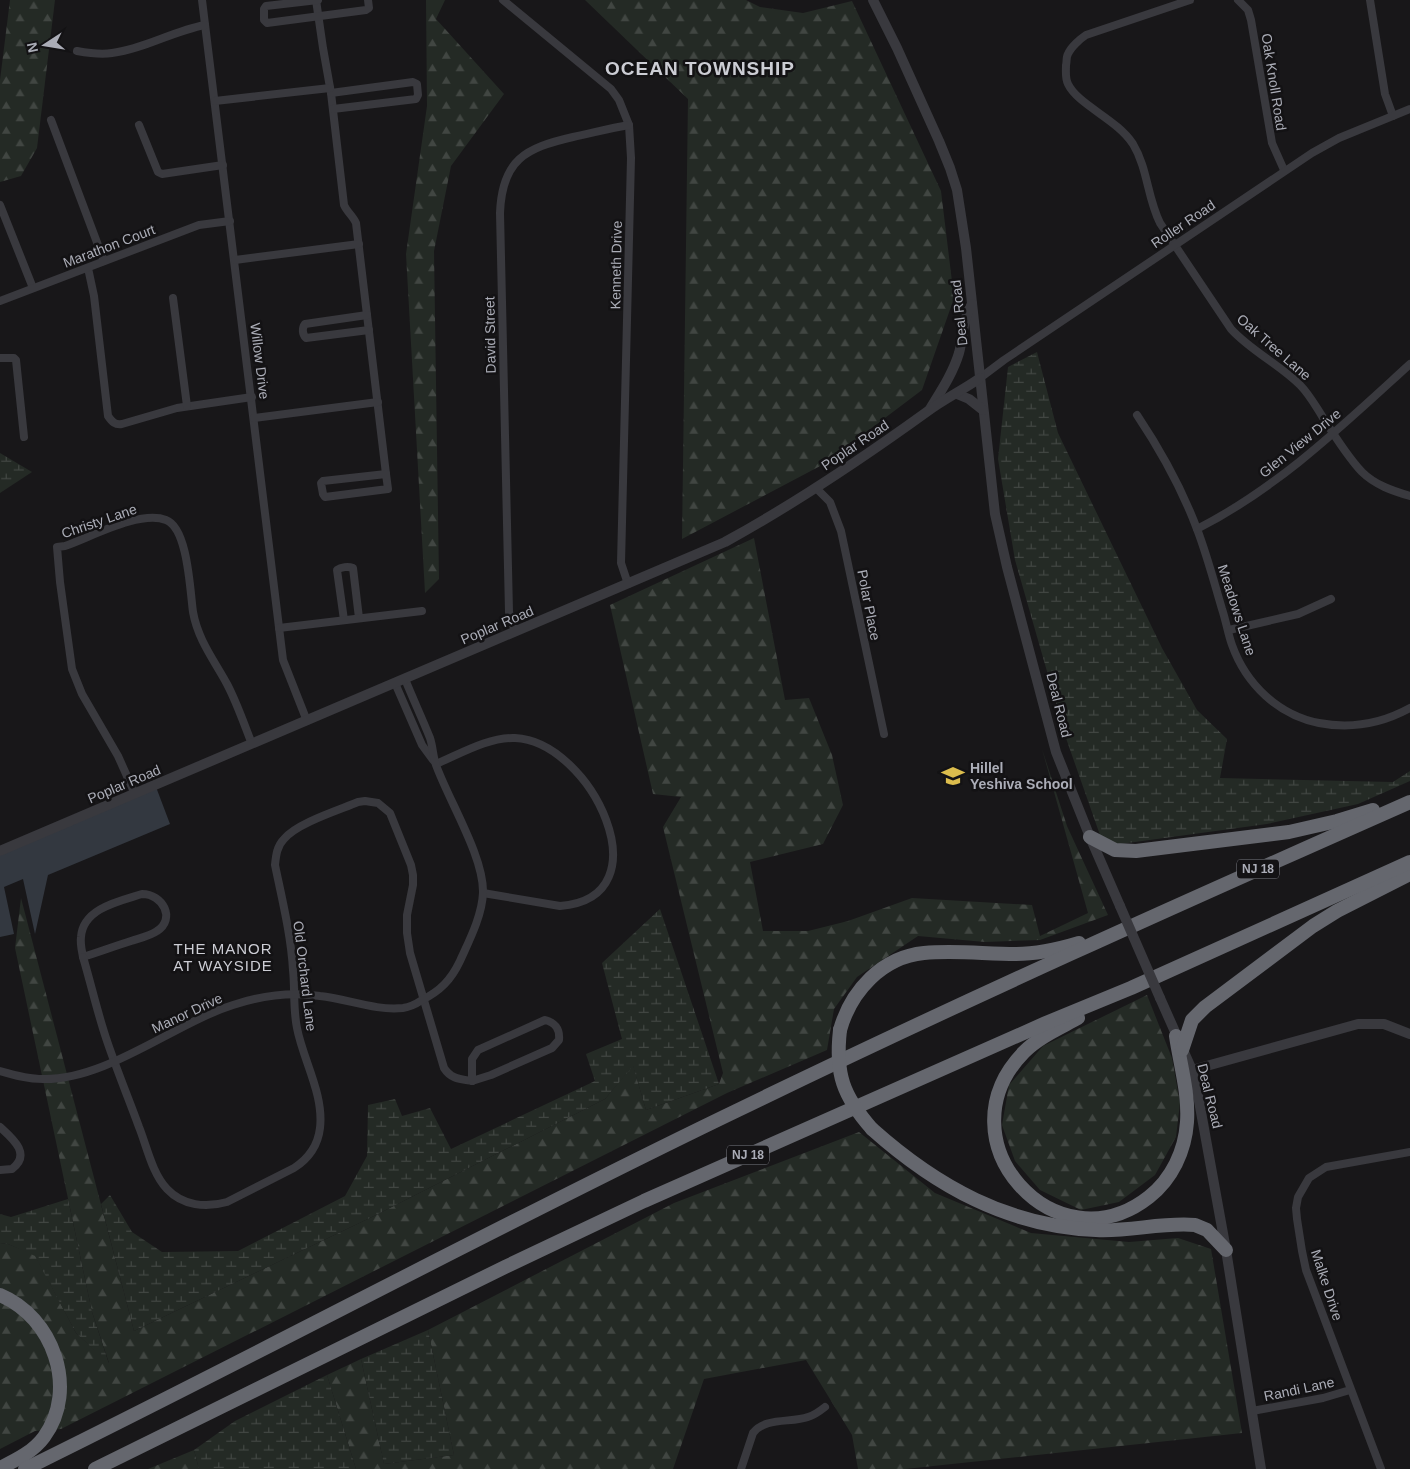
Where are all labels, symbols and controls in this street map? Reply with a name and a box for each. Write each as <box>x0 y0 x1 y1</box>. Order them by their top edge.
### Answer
north arrow <box>20 20 70 70</box>
street label: Oak Knoll Road <box>1258 32 1290 132</box>
text: N <box>23 41 41 54</box>
district label: OCEAN TOWNSHIP <box>605 58 795 79</box>
street label: Roller Road <box>1148 197 1218 251</box>
street label: Kenneth Drive <box>607 220 625 309</box>
street label: Marathon Court <box>61 221 157 271</box>
street label: Deal Road <box>948 279 970 347</box>
street label: David Street <box>481 296 499 374</box>
street label: Oak Tree Lane <box>1234 311 1314 384</box>
street label: Willow Drive <box>247 322 273 400</box>
street label: Glen View Drive <box>1256 405 1344 481</box>
street label: Poplar Road <box>818 417 892 473</box>
street label: Christy Lane <box>59 501 139 541</box>
street label: Meadows Lane <box>1215 562 1259 658</box>
street label: Polar Place <box>854 568 884 642</box>
street label: Poplar Road <box>458 602 536 648</box>
street label: Deal Road <box>1043 671 1075 739</box>
place label: Hillel Yeshiva School <box>970 760 1073 792</box>
street label: Poplar Road <box>85 761 163 807</box>
school or university icon: Hillel Yeshiva School <box>940 763 966 789</box>
road number: NJ 18 <box>1237 860 1279 879</box>
street label: Old Orchard Lane <box>290 920 320 1032</box>
district label: THE MANOR AT WAYSIDE <box>173 940 273 974</box>
street label: Manor Drive <box>149 990 225 1036</box>
street label: Deal Road <box>1194 1062 1226 1130</box>
road number: NJ 18 <box>727 1146 769 1164</box>
street label: Malke Drive <box>1308 1247 1346 1323</box>
street label: Randi Lane <box>1262 1374 1336 1404</box>

